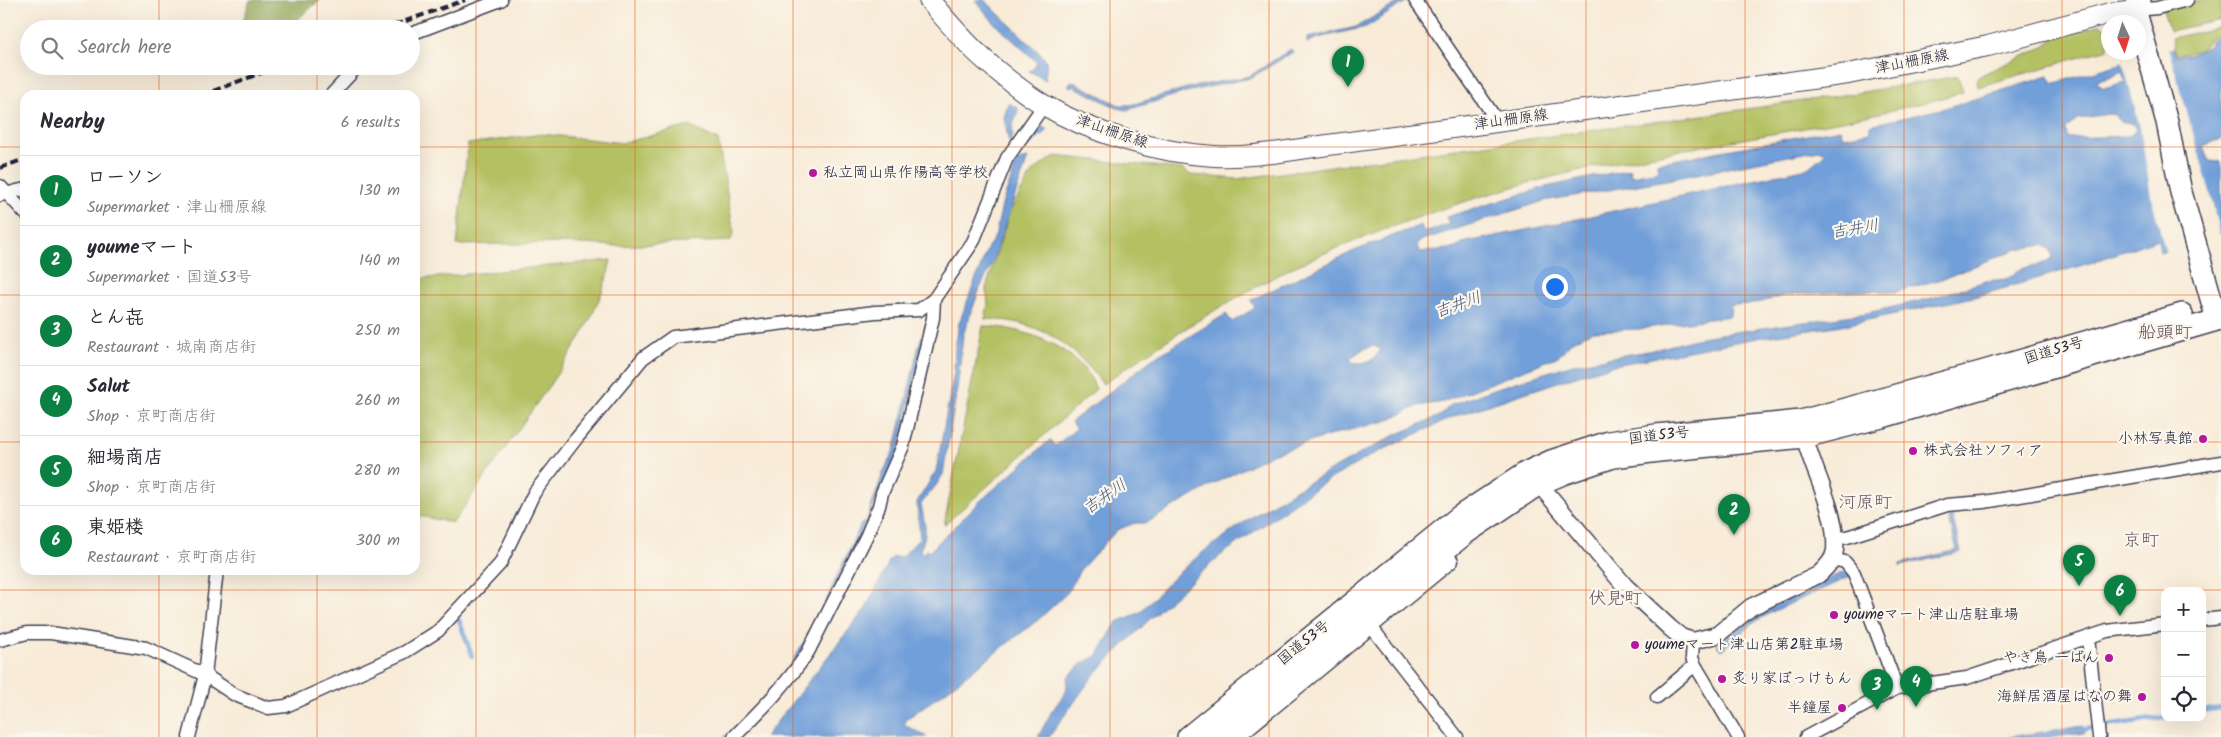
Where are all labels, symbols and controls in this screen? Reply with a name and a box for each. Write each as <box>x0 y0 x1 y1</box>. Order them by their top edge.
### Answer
north arrow <box>2101 15 2146 60</box>
search box <box>20 20 420 75</box>
text: Search here <box>78 33 172 63</box>
icon: search <box>38 34 66 62</box>
street label: 津山柵原線 <box>1873 43 1951 81</box>
pin: 1 <box>1332 46 1364 87</box>
street label: 津山柵原線 <box>1472 103 1550 137</box>
text: Nearby <box>40 106 105 139</box>
street label: 津山柵原線 <box>1073 108 1151 156</box>
text: 6 results <box>341 110 400 135</box>
place label: 私立岡山県作陽高等学校 <box>823 161 988 185</box>
text: ローソン <box>87 163 163 193</box>
marker: 私立岡山県作陽高等学校 <box>807 167 819 179</box>
text: 1 <box>54 178 58 203</box>
text: 130 m <box>359 178 400 203</box>
text: Supermarket · 津山柵原線 <box>87 195 266 220</box>
water label: 吉井川 <box>1829 213 1881 245</box>
text: youmeマート <box>87 233 197 263</box>
text: 2 <box>51 248 61 273</box>
text: 140 m <box>359 248 400 273</box>
text: Supermarket · 国道53号 <box>87 265 252 290</box>
your location <box>1542 274 1568 300</box>
water label: 吉井川 <box>1431 285 1485 325</box>
text: とん㐂 <box>87 303 144 333</box>
text: 3 <box>52 318 60 343</box>
text: 250 m <box>355 318 400 343</box>
district label: 船頭町 <box>2138 319 2192 348</box>
street label: 国道53号 <box>2021 331 2087 371</box>
text: Restaurant · 城南商店街 <box>87 335 256 360</box>
text: Salut <box>87 372 130 402</box>
text: 4 <box>52 388 60 413</box>
text: 260 m <box>355 388 400 413</box>
text: Shop · 京町商店街 <box>87 404 216 429</box>
street label: 国道53号 <box>1627 420 1691 452</box>
place label: 小林写真館 <box>2118 427 2193 451</box>
marker: 小林写真館 <box>2197 433 2209 445</box>
place label: 株式会社ソフィア <box>1923 439 2043 463</box>
text: 細場商店 <box>87 443 163 473</box>
marker: 株式会社ソフィア <box>1907 445 1919 457</box>
text: 5 <box>52 458 60 483</box>
text: 280 m <box>354 458 400 483</box>
water label: 吉井川 <box>1078 473 1132 521</box>
text: Shop · 京町商店街 <box>87 475 216 500</box>
district label: 河原町 <box>1838 489 1892 518</box>
pin: 2 <box>1718 494 1750 535</box>
text: 東姫楼 <box>87 513 144 543</box>
district label: 京町 <box>2123 527 2159 556</box>
text: 6 <box>52 528 60 553</box>
text: 300 m <box>356 528 400 553</box>
text: Restaurant · 京町商店街 <box>87 545 256 570</box>
pin: 5 <box>2063 545 2095 586</box>
pin: 6 <box>2104 575 2136 616</box>
district label: 伏見町 <box>1588 585 1642 614</box>
map controls <box>2161 587 2206 722</box>
button: + <box>2161 587 2206 632</box>
place label: youmeマート津山店駐車場 <box>1843 603 2019 627</box>
marker: youmeマート津山店駐車場 <box>1828 609 1840 621</box>
street label: 国道53号 <box>1273 614 1335 672</box>
button: − <box>2161 632 2206 677</box>
place label: youmeマート津山店第2駐車場 <box>1644 633 1843 657</box>
marker: youmeマート津山店第2駐車場 <box>1629 639 1641 651</box>
place label: やき鳥 一ばん <box>2003 646 2099 670</box>
marker: やき鳥 一ばん <box>2103 652 2115 664</box>
pin: 4 <box>1900 666 1932 707</box>
place label: 炙り家ぼっけもん <box>1732 667 1852 691</box>
pin: 3 <box>1861 669 1893 710</box>
marker: 炙り家ぼっけもん <box>1716 673 1728 685</box>
button: locate <box>2161 677 2206 722</box>
place label: 海鮮居酒屋はなの舞 <box>1997 685 2132 709</box>
marker: 海鮮居酒屋はなの舞 <box>2136 691 2148 703</box>
place label: 半鐘屋 <box>1787 696 1832 720</box>
marker: 半鐘屋 <box>1836 702 1848 714</box>

